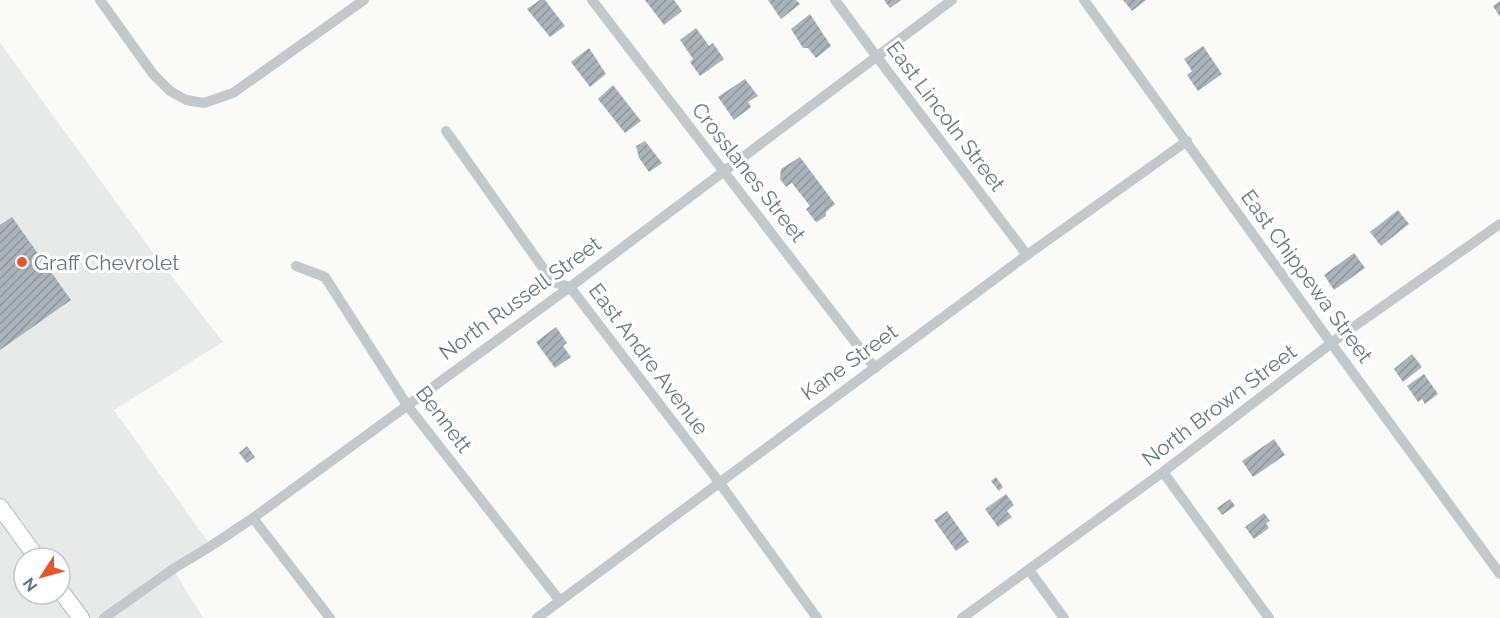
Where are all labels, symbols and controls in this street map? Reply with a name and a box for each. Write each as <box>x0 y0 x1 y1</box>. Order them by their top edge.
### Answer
street label: East Lincoln Street <box>881 36 1011 196</box>
street label: Crosslanes Street <box>687 97 811 247</box>
street label: East Chippewa Street <box>1236 185 1378 367</box>
street label: North Russell Street <box>434 231 606 365</box>
place label: Graff Chevrolet <box>34 250 179 275</box>
marker: Graff Chevrolet <box>15 255 29 269</box>
street label: East Andre Avenue <box>584 278 714 440</box>
street label: Kane Street <box>796 319 902 405</box>
street label: North Brown Street <box>1137 339 1301 471</box>
street label: Bennett <box>411 381 477 457</box>
north arrow <box>12 546 72 606</box>
text: N <box>19 574 42 595</box>

